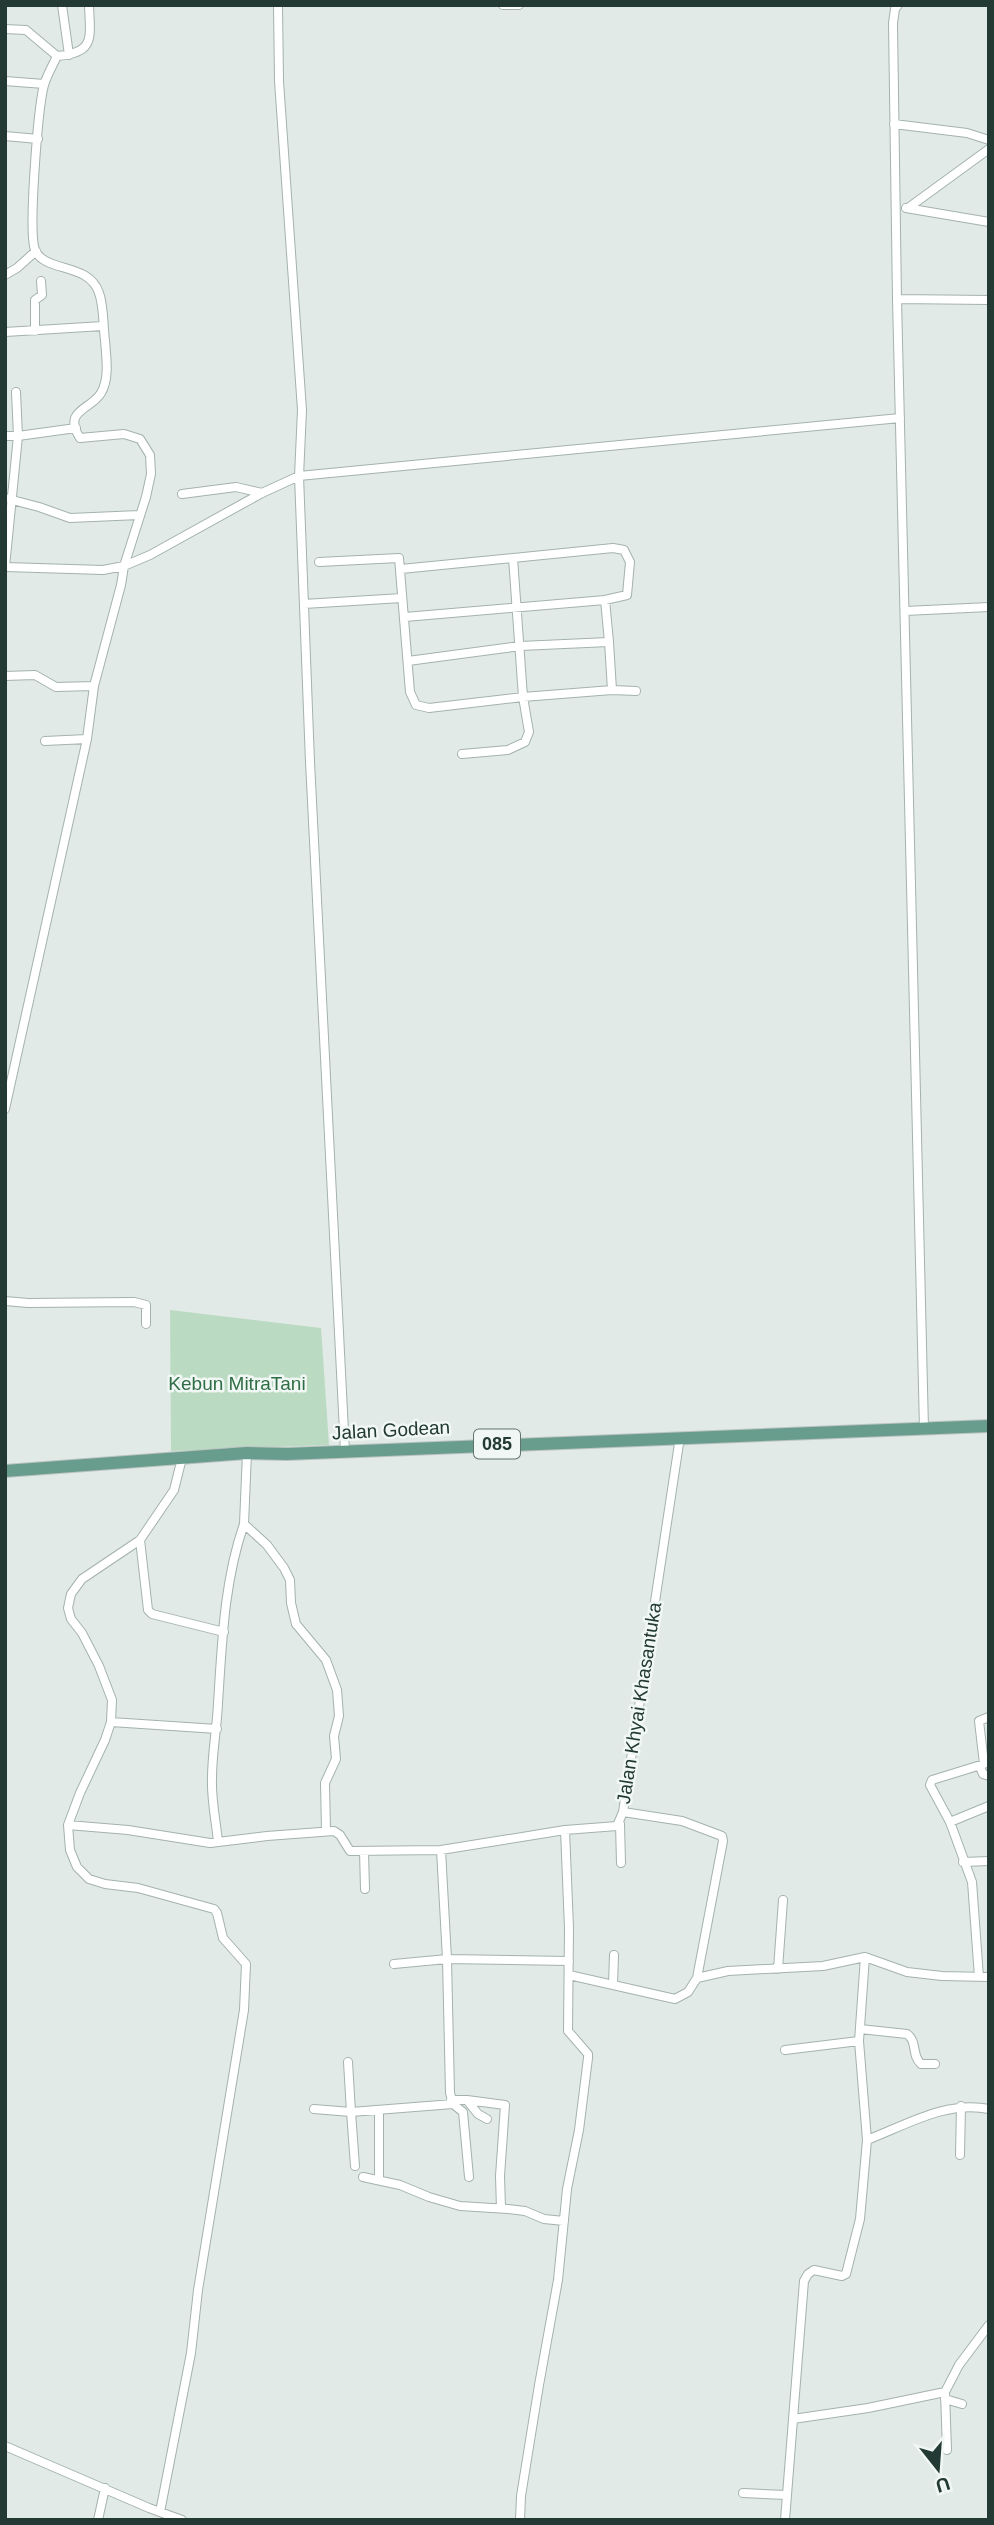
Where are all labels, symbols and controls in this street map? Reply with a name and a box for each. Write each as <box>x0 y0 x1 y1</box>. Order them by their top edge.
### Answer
park label: Kebun MitraTani <box>168 1373 306 1394</box>
street label: Jalan Godean <box>331 1416 451 1444</box>
road number: 085 <box>474 1429 520 1458</box>
street label: Jalan Khyai Khasantuka <box>613 1600 665 1805</box>
north arrow <box>903 2434 973 2504</box>
text: U <box>933 2473 952 2497</box>

